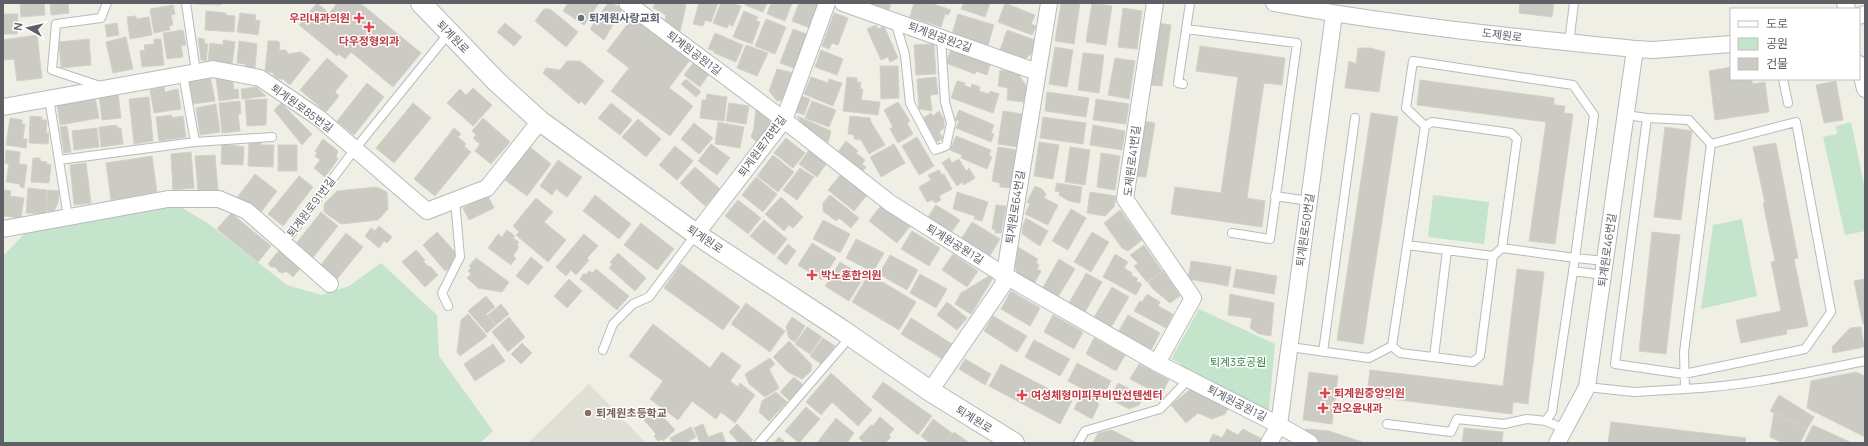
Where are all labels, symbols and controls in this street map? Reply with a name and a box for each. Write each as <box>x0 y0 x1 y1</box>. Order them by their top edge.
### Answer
north arrow <box>8 8 48 48</box>
legend <box>1730 8 1860 80</box>
place label: 우리내과의원 <box>289 10 350 25</box>
place label: 퇴계원사랑교회 <box>589 10 660 25</box>
marker: 우리내과의원 <box>353 12 365 24</box>
marker: 퇴계원사랑교회 <box>576 13 586 23</box>
text: 도로 <box>1766 15 1788 32</box>
street label: 퇴계원로 <box>434 17 473 56</box>
street label: 퇴계원공원2길 <box>906 18 974 55</box>
text: N <box>10 21 26 31</box>
marker: 다우정형외과 <box>363 21 375 33</box>
street label: 도제원로 <box>1481 25 1523 44</box>
street label: 퇴계원공원1길 <box>664 27 725 78</box>
place label: 다우정형외과 <box>339 33 399 48</box>
text: 공원 <box>1766 35 1788 52</box>
text: 건물 <box>1766 55 1788 72</box>
street label: 퇴계원로85번길 <box>268 80 336 135</box>
street label: 퇴계원로78번길 <box>734 112 789 179</box>
street label: 도제원로41번길 <box>1120 125 1143 197</box>
street label: 퇴계원로64번길 <box>1001 169 1028 245</box>
street label: 퇴계원로91번길 <box>283 173 338 240</box>
street label: 퇴계원로50번길 <box>1292 192 1317 268</box>
street label: 퇴계원로46번길 <box>1594 212 1619 288</box>
street label: 퇴계원공원1길 <box>924 220 987 267</box>
street label: 퇴계원로 <box>684 221 726 256</box>
place label: 박노훈한의원 <box>821 267 882 282</box>
marker: 박노훈한의원 <box>806 269 818 281</box>
park label: 퇴계3호공원 <box>1210 354 1266 369</box>
street label: 퇴계원공원1길 <box>1205 381 1270 424</box>
place label: 퇴계원중앙의원 <box>1334 385 1405 400</box>
place label: 여성체형미피부비만선텐센터 <box>1031 387 1163 402</box>
marker: 퇴계원중앙의원 <box>1319 387 1331 399</box>
marker: 여성체형미피부비만선텐센터 <box>1016 389 1028 401</box>
place label: 권오윤내과 <box>1332 400 1383 415</box>
street label: 퇴계원로 <box>953 401 995 436</box>
marker: 권오윤내과 <box>1317 402 1329 414</box>
place label: 퇴계원초등학교 <box>596 405 667 420</box>
marker: 퇴계원초등학교 <box>583 408 593 418</box>

